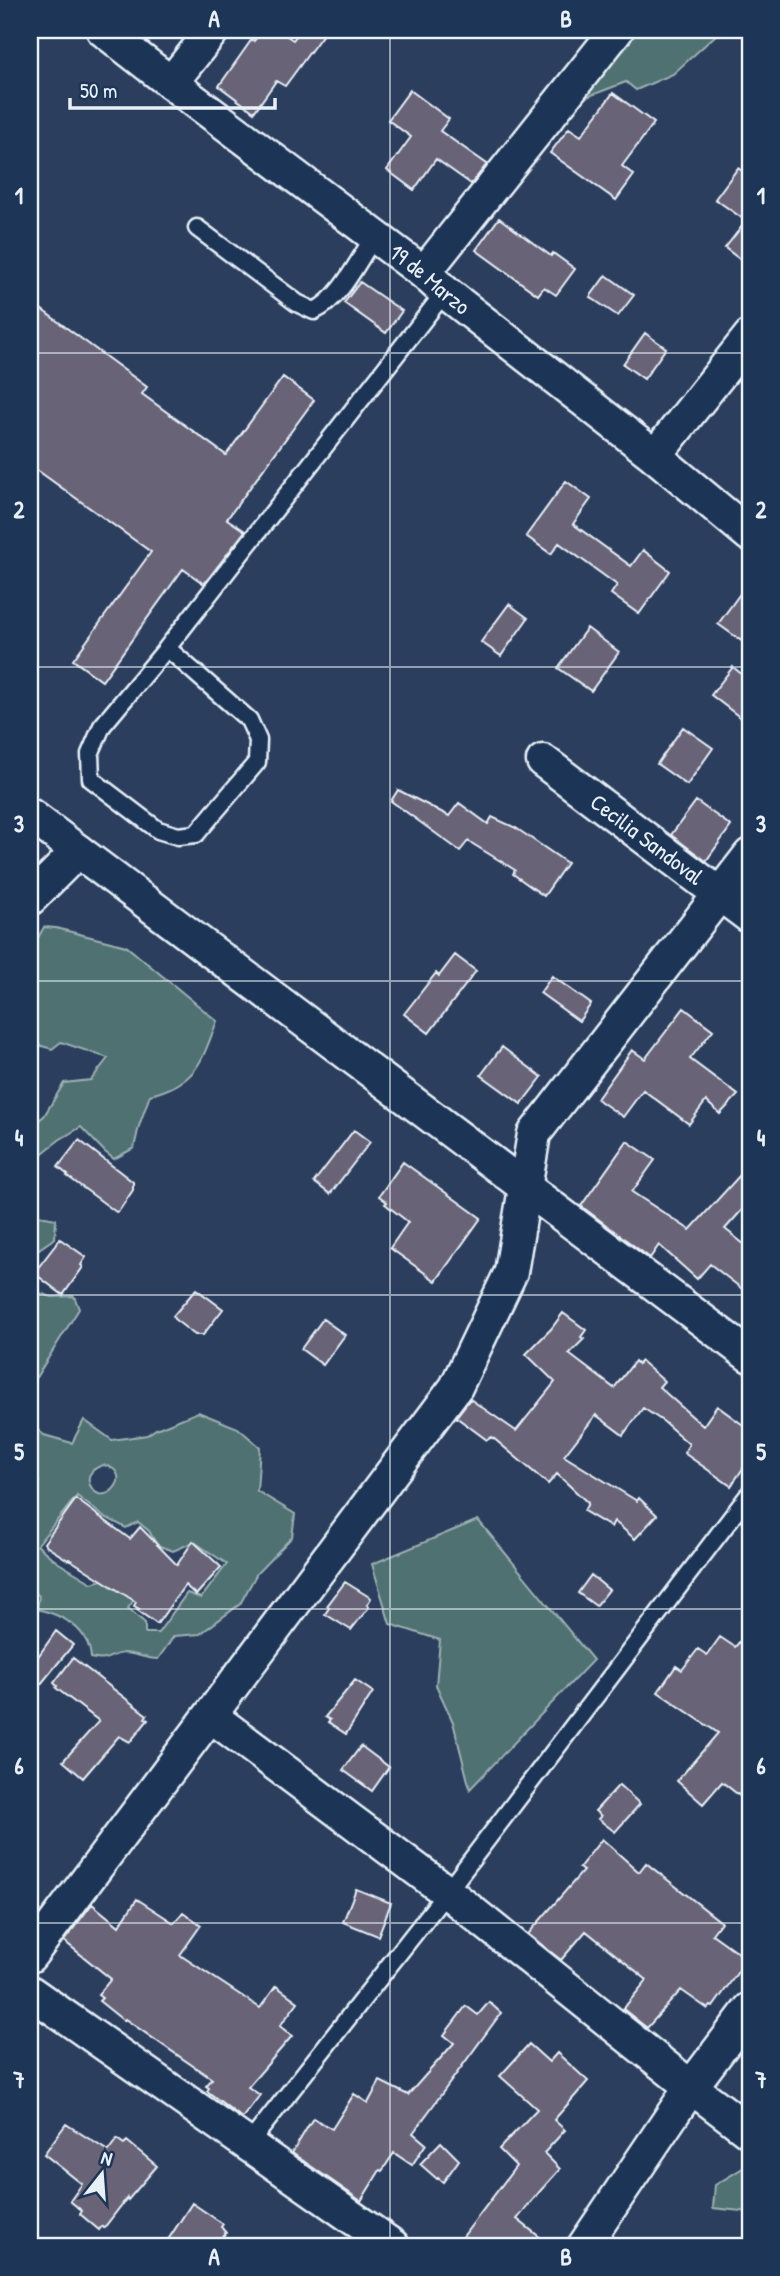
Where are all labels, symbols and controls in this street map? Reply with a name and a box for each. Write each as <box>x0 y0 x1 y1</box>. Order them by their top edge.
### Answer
text: A <box>208 3 220 34</box>
text: B <box>560 3 572 34</box>
scale bar <box>70 66 275 110</box>
text: 50 m <box>80 76 117 105</box>
text: 1 <box>15 180 23 211</box>
text: 1 <box>757 180 765 211</box>
street label: 19 de Marzo <box>383 236 477 321</box>
text: 2 <box>14 494 25 525</box>
text: 2 <box>756 494 767 525</box>
street label: Cecilia Sandoval <box>584 786 711 892</box>
text: 3 <box>14 808 24 839</box>
text: 3 <box>756 808 766 839</box>
text: 4 <box>15 1122 24 1153</box>
text: 4 <box>757 1122 766 1153</box>
text: 5 <box>14 1436 24 1467</box>
text: 5 <box>756 1436 766 1467</box>
text: 6 <box>14 1750 24 1781</box>
text: 6 <box>756 1750 766 1781</box>
text: 7 <box>12 2064 25 2095</box>
text: 7 <box>754 2064 767 2095</box>
north arrow <box>66 2140 136 2210</box>
text: N <box>98 2144 116 2172</box>
text: A <box>208 2241 220 2272</box>
text: B <box>560 2241 572 2272</box>

